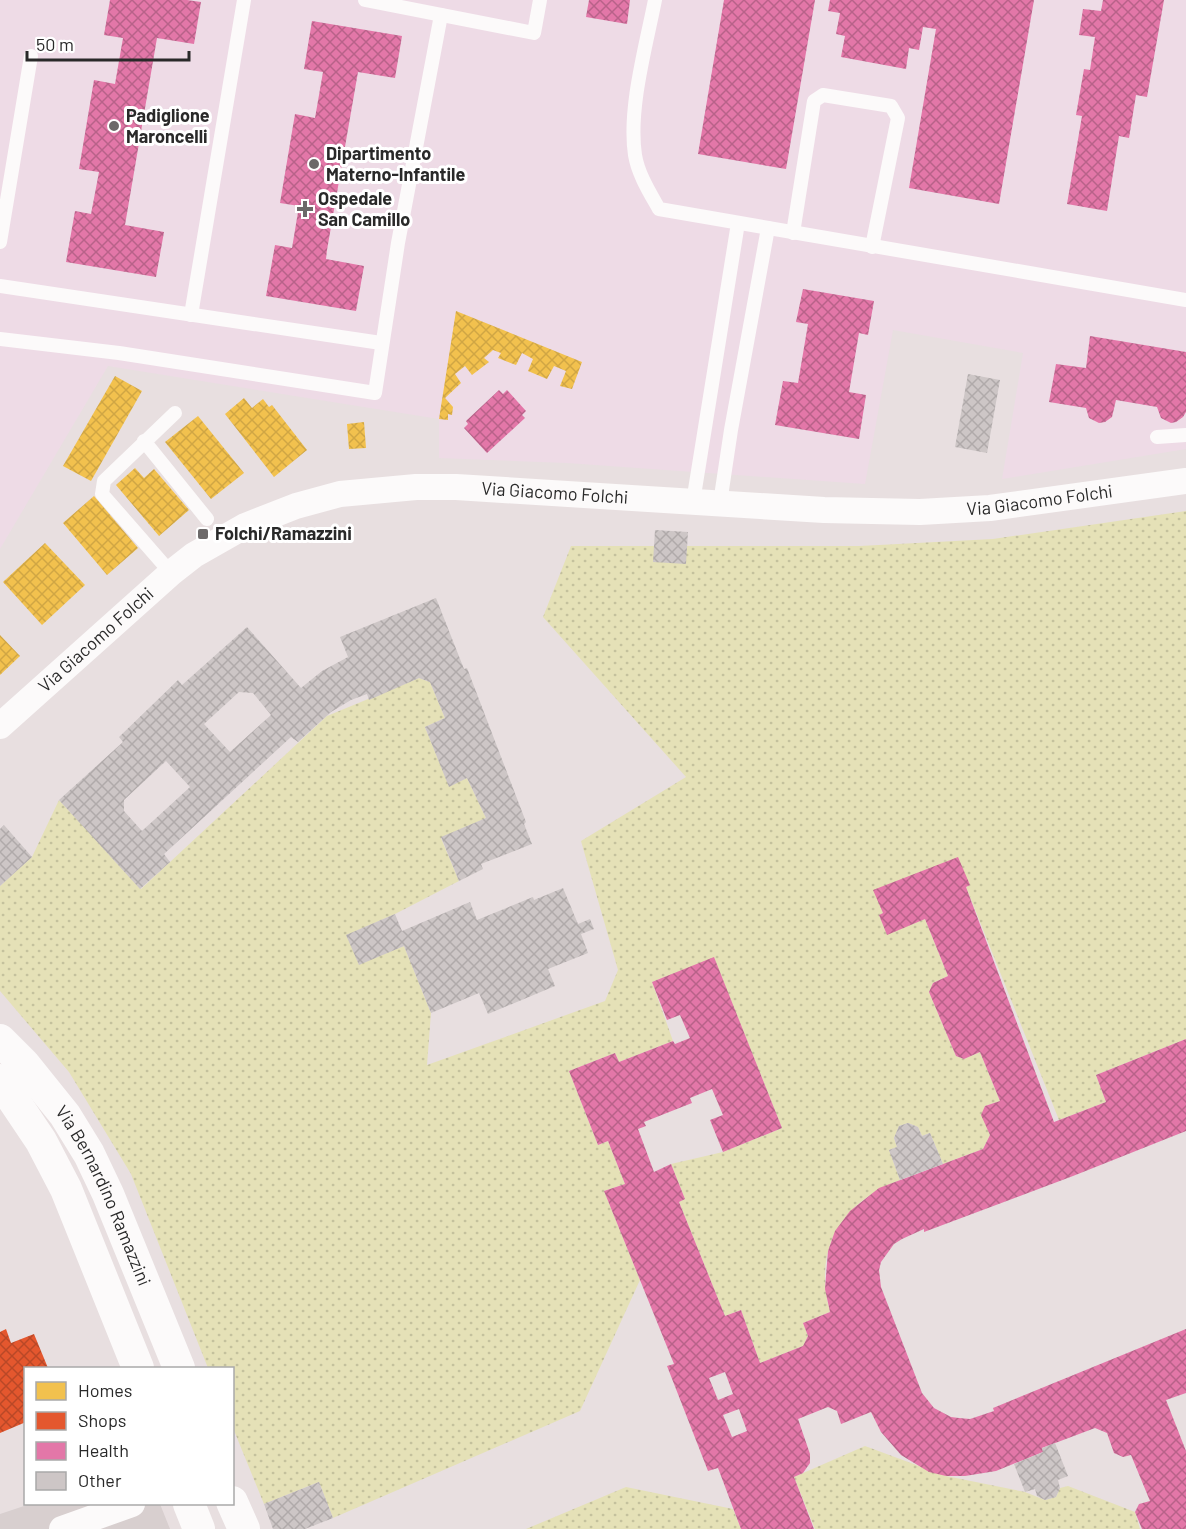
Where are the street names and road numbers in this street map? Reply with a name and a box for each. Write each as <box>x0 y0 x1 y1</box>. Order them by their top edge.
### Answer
street label: Via Giacomo Folchi <box>481 477 629 508</box>
street label: Via Giacomo Folchi <box>966 479 1114 519</box>
street label: Via Giacomo Folchi <box>33 582 158 697</box>
street label: Via Bernardino Ramazzini <box>51 1100 156 1289</box>

